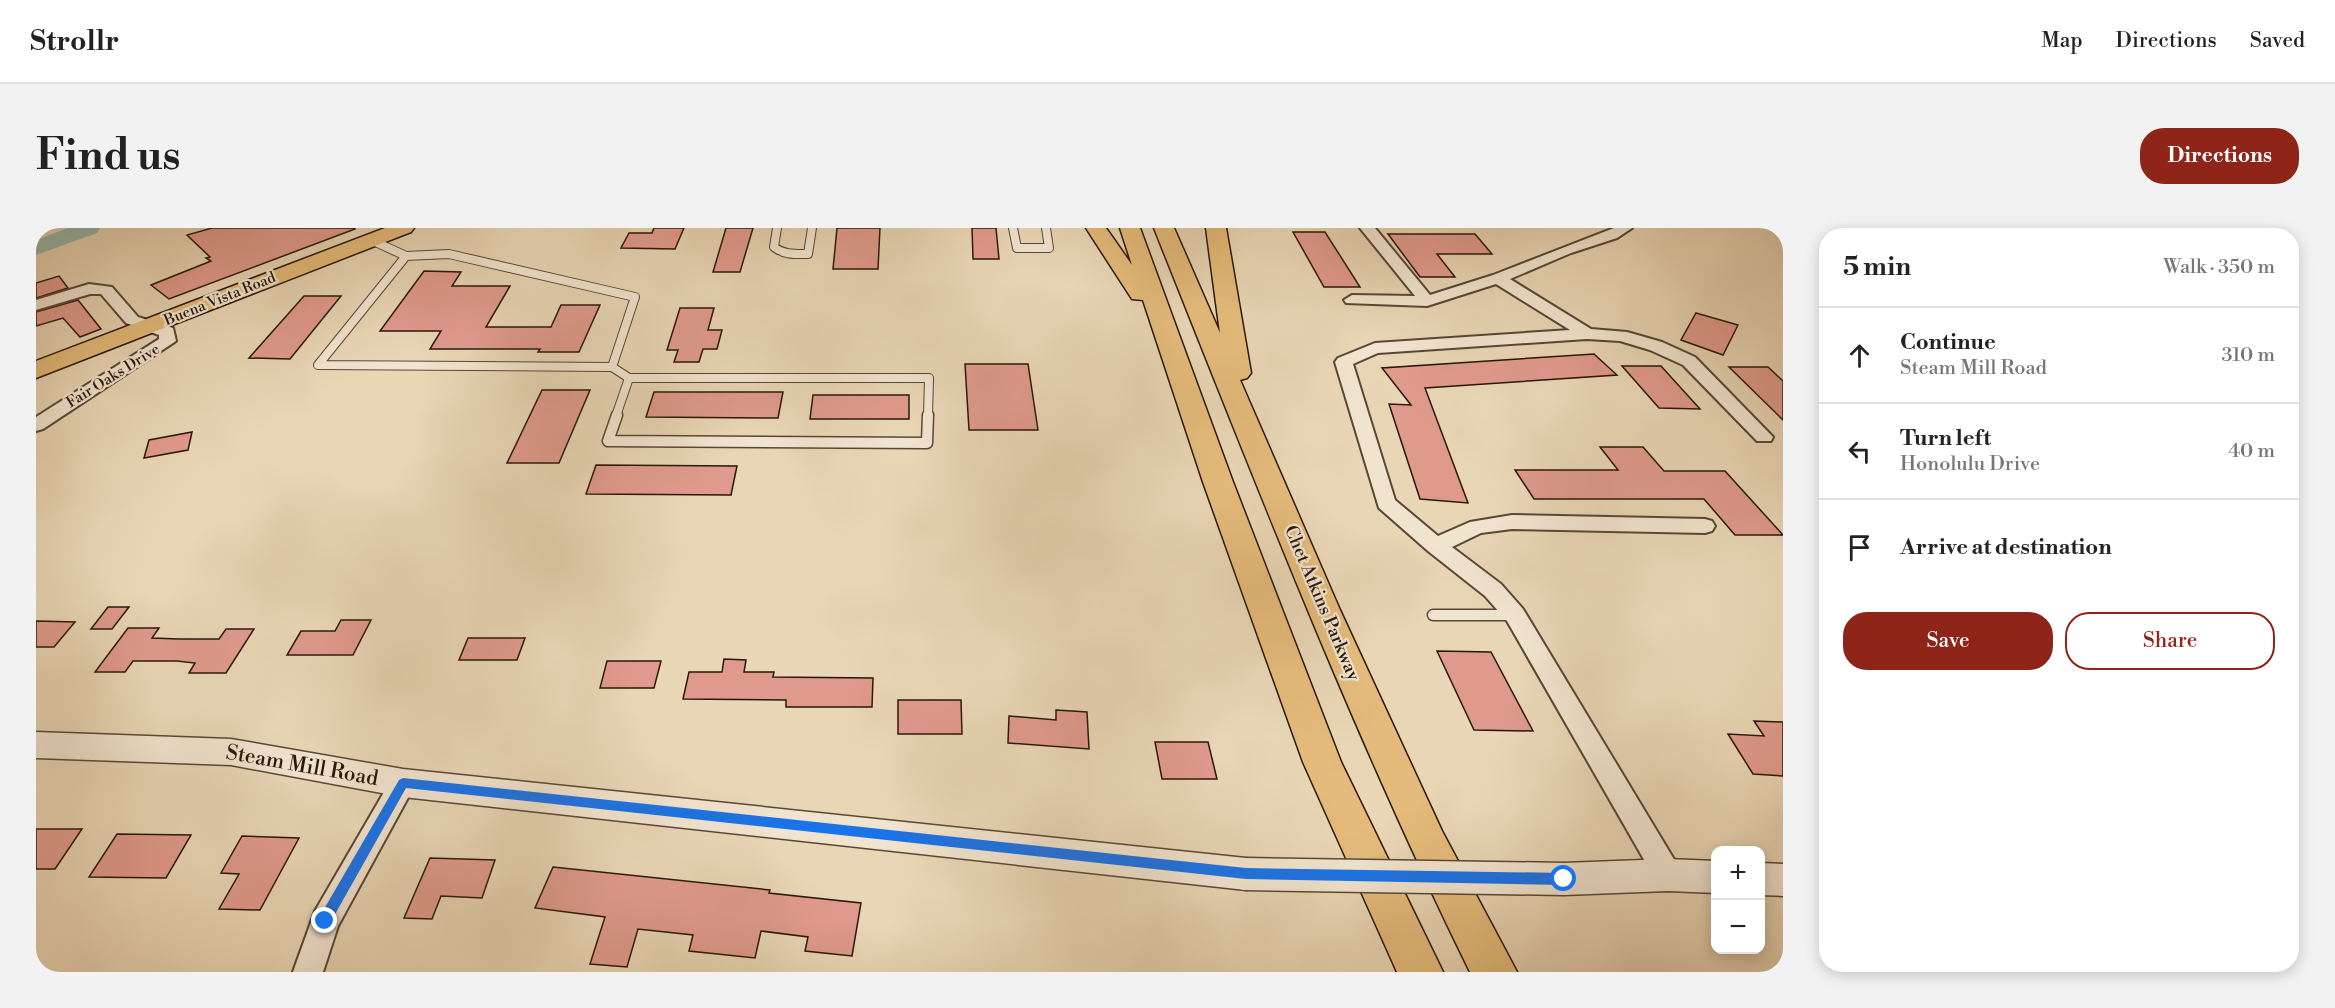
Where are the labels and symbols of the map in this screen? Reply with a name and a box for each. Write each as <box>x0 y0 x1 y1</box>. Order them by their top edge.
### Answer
street label: Buena Vista Road <box>160 268 279 330</box>
street label: Fair Oaks Drive <box>63 340 163 412</box>
street label: Chet Atkins Parkway <box>1279 522 1365 684</box>
street label: Steam Mill Road <box>224 740 380 792</box>
route start <box>1550 865 1576 891</box>
route end <box>311 907 337 933</box>

